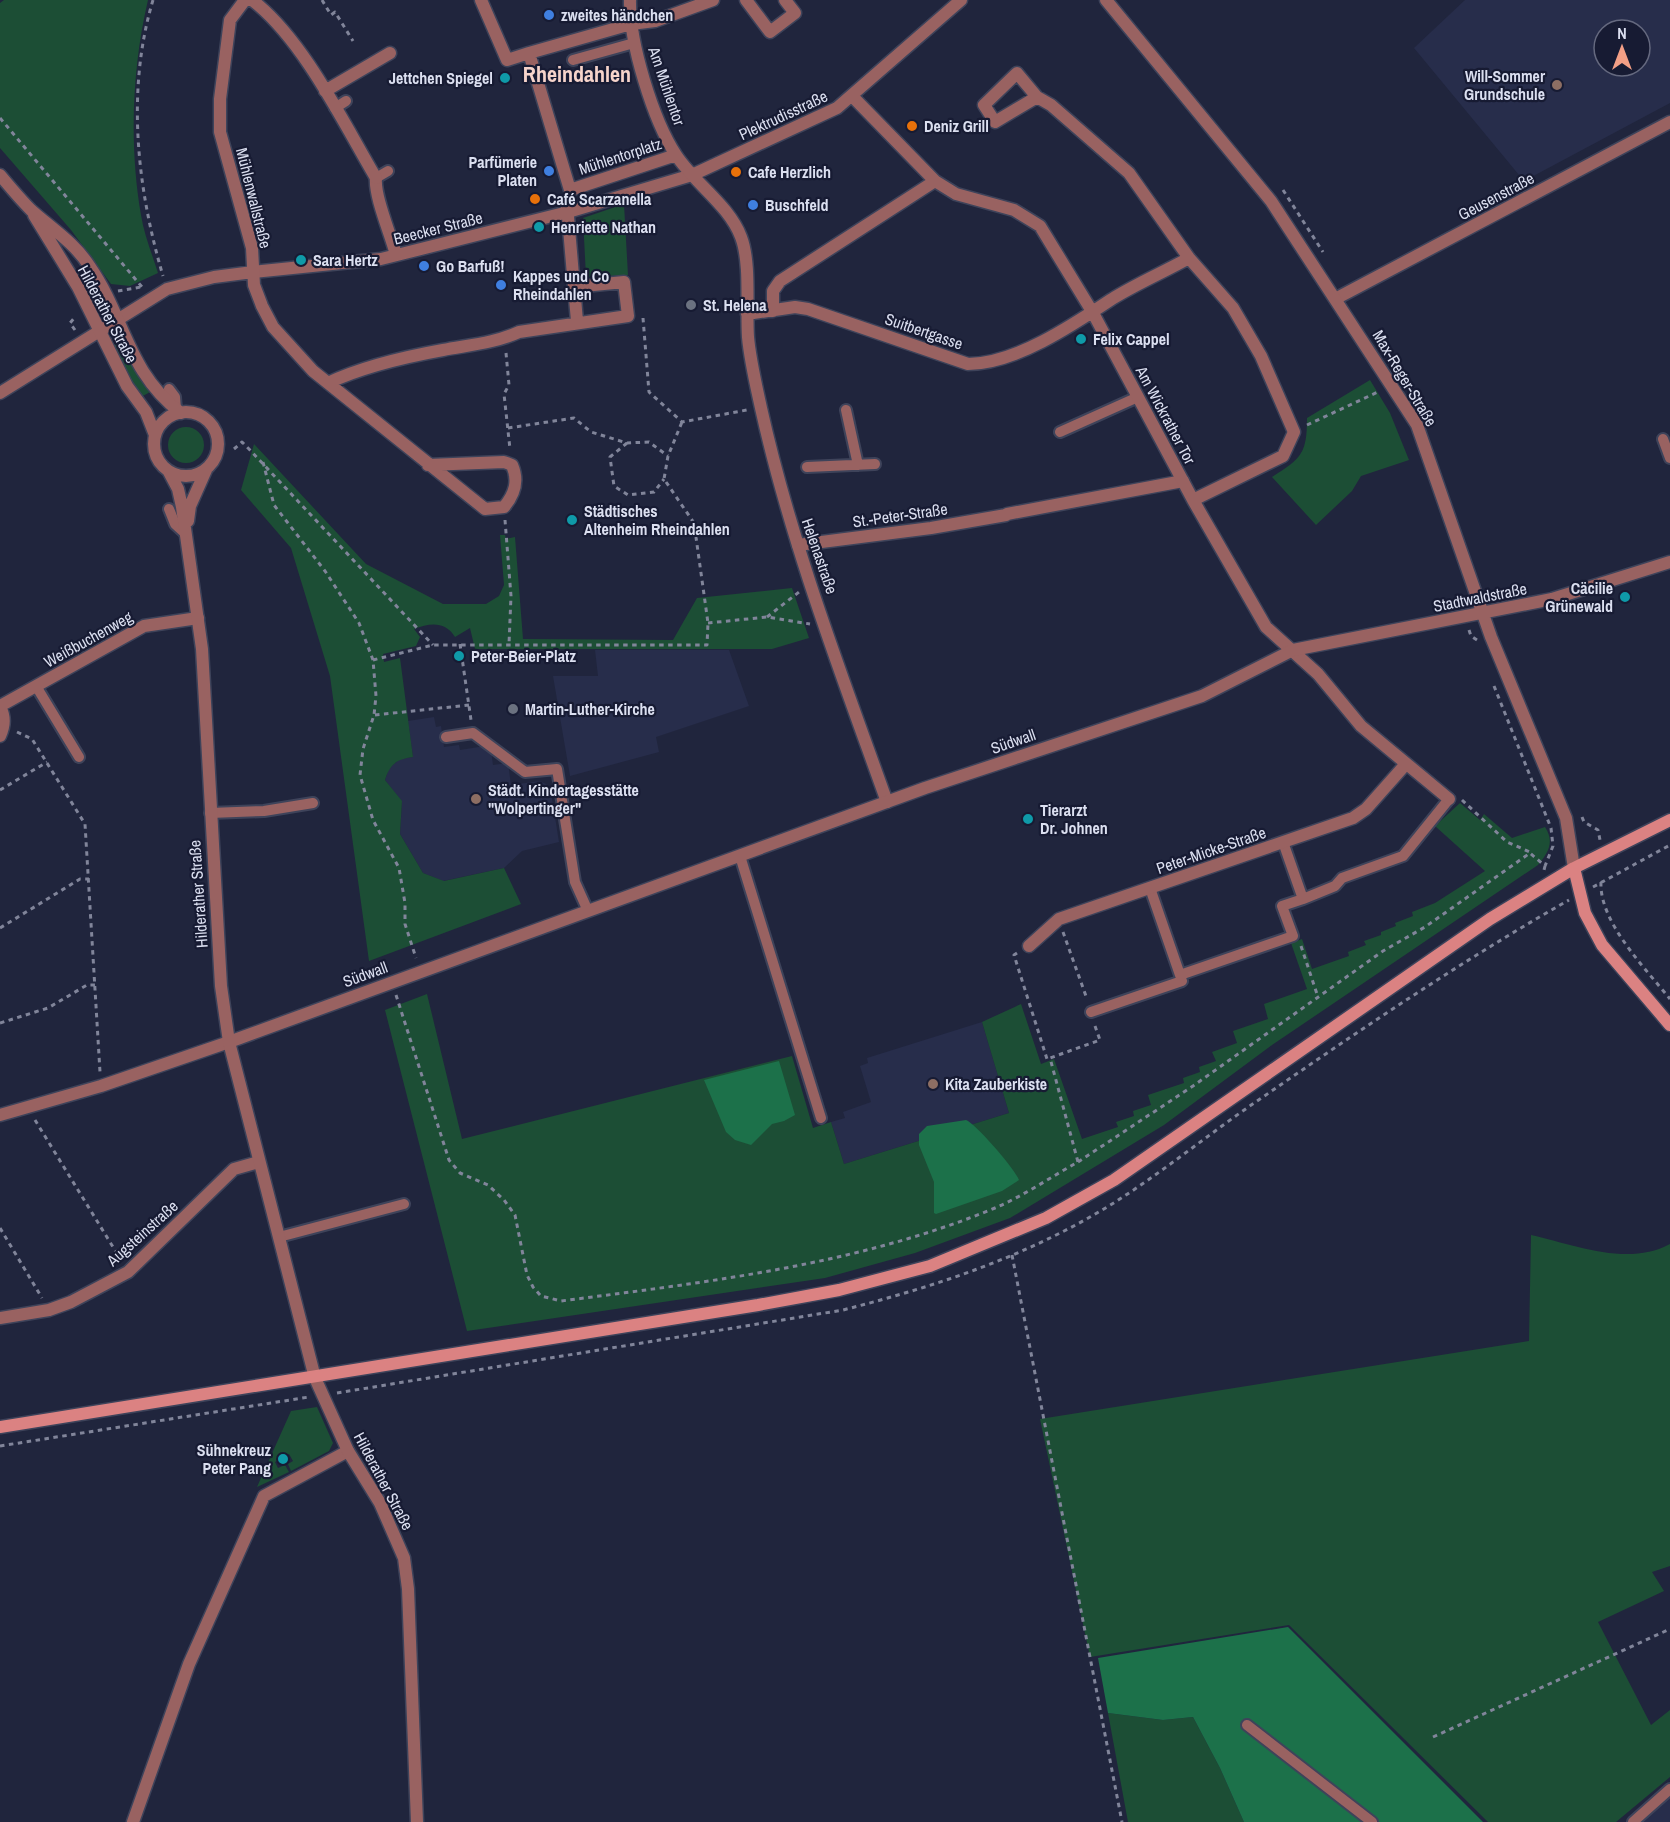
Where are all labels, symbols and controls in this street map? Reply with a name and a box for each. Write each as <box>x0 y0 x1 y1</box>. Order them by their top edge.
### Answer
place label: zweites händchen <box>561 4 673 26</box>
marker: zweites händchen <box>542 8 556 22</box>
north arrow <box>1592 18 1652 78</box>
text: N <box>1617 22 1627 44</box>
street label: Am Mühlentor <box>643 43 691 129</box>
district label: Rheindahlen <box>523 59 631 89</box>
place label: Will-Sommer Grundschule <box>1464 65 1546 105</box>
place label: Jettchen Spiegel <box>389 67 493 89</box>
marker: Jettchen Spiegel <box>498 71 512 85</box>
marker: Will-Sommer Grundschule <box>1550 78 1564 92</box>
street label: Plektrudisstraße <box>735 85 831 145</box>
place label: Deniz Grill <box>924 115 989 137</box>
marker: Deniz Grill <box>905 119 919 133</box>
street label: Mühlentorplatz <box>576 132 665 180</box>
street label: Mühlenwallstraße <box>231 145 277 251</box>
place label: Parfümerie Platen <box>468 151 537 191</box>
place label: Cafe Herzlich <box>748 161 831 183</box>
marker: Parfümerie Platen <box>542 164 556 178</box>
marker: Cafe Herzlich <box>729 165 743 179</box>
street label: Geusenstraße <box>1454 167 1538 225</box>
place label: Café Scarzanella <box>547 188 652 210</box>
marker: Café Scarzanella <box>528 192 542 206</box>
place label: Buschfeld <box>765 194 828 216</box>
marker: Buschfeld <box>746 198 760 212</box>
street label: Beecker Straße <box>391 206 485 250</box>
place label: Henriette Nathan <box>551 216 656 238</box>
marker: Henriette Nathan <box>532 220 546 234</box>
place label: Sara Hertz <box>313 249 378 271</box>
marker: Sara Hertz <box>294 253 308 267</box>
place label: Go Barfuß! <box>436 255 505 277</box>
marker: Go Barfuß! <box>417 259 431 273</box>
street label: Hilderather Straße <box>73 261 143 367</box>
place label: Kappes und Co Rheindahlen <box>513 265 609 305</box>
marker: Kappes und Co Rheindahlen <box>494 278 508 292</box>
place label: St. Helena <box>703 294 767 316</box>
marker: St. Helena <box>684 298 698 312</box>
street label: Suitbertgasse <box>882 307 966 355</box>
street label: Max-Reger-Straße <box>1368 326 1442 430</box>
place label: Felix Cappel <box>1093 328 1170 350</box>
marker: Felix Cappel <box>1074 332 1088 346</box>
street label: Am Wickrather Tor <box>1130 361 1201 469</box>
street label: St.-Peter-Straße <box>851 497 949 533</box>
place label: Städtisches Altenheim Rheindahlen <box>584 500 730 540</box>
marker: Städtisches Altenheim Rheindahlen <box>565 513 579 527</box>
street label: Helenastraße <box>797 515 843 597</box>
street label: Stadtwaldstraße <box>1431 577 1529 617</box>
place label: Cäcilie Grünewald <box>1545 577 1613 617</box>
marker: Cäcilie Grünewald <box>1618 590 1632 604</box>
street label: Weißbuchenweg <box>40 605 137 672</box>
place label: Peter-Beier-Platz <box>471 645 576 667</box>
marker: Peter-Beier-Platz <box>452 649 466 663</box>
place label: Martin-Luther-Kirche <box>525 698 655 720</box>
marker: Martin-Luther-Kirche <box>506 702 520 716</box>
street label: Südwall <box>988 723 1038 759</box>
place label: Städt. Kindertagesstätte "Wolpertinger" <box>488 779 639 819</box>
marker: Städt. Kindertagesstätte "Wolpertinger" <box>469 792 483 806</box>
place label: Tierarzt Dr. Johnen <box>1040 799 1108 839</box>
marker: Tierarzt Dr. Johnen <box>1021 812 1035 826</box>
street label: Peter-Micke-Straße <box>1153 821 1269 879</box>
street label: Hilderather Straße <box>183 839 213 949</box>
street label: Südwall <box>340 956 390 992</box>
place label: Kita Zauberkiste <box>945 1073 1047 1095</box>
marker: Kita Zauberkiste <box>926 1077 940 1091</box>
street label: Augsteinstraße <box>101 1195 182 1272</box>
street label: Hilderather Straße <box>349 1428 419 1534</box>
place label: Sühnekreuz Peter Pang <box>197 1439 271 1479</box>
marker: Sühnekreuz Peter Pang <box>276 1452 290 1466</box>

